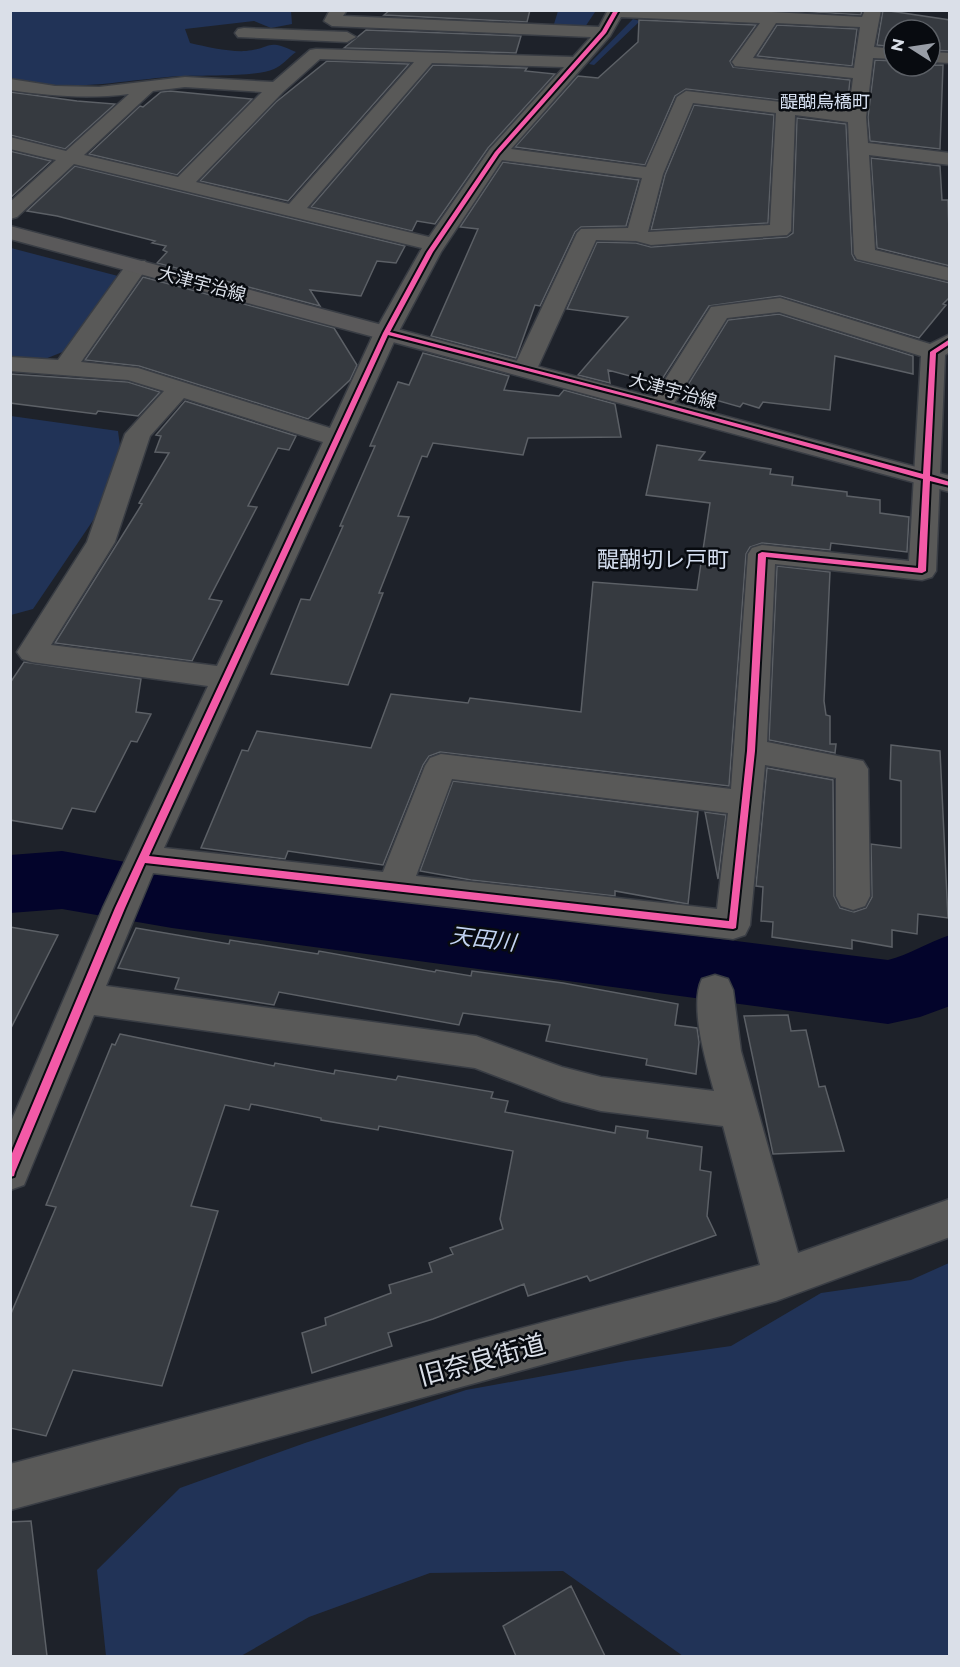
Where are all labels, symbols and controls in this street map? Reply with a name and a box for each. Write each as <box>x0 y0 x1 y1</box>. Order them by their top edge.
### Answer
north arrow <box>882 18 942 78</box>
text: N <box>887 37 908 53</box>
district label: 醍醐烏橋町 <box>780 91 870 113</box>
street label: 大津宇治線 <box>156 262 248 306</box>
street label: 大津宇治線 <box>627 369 719 413</box>
district label: 醍醐切レ戸町 <box>597 546 729 573</box>
water label: 天田川 <box>449 922 519 957</box>
street label: 旧奈良街道 <box>415 1328 549 1392</box>

